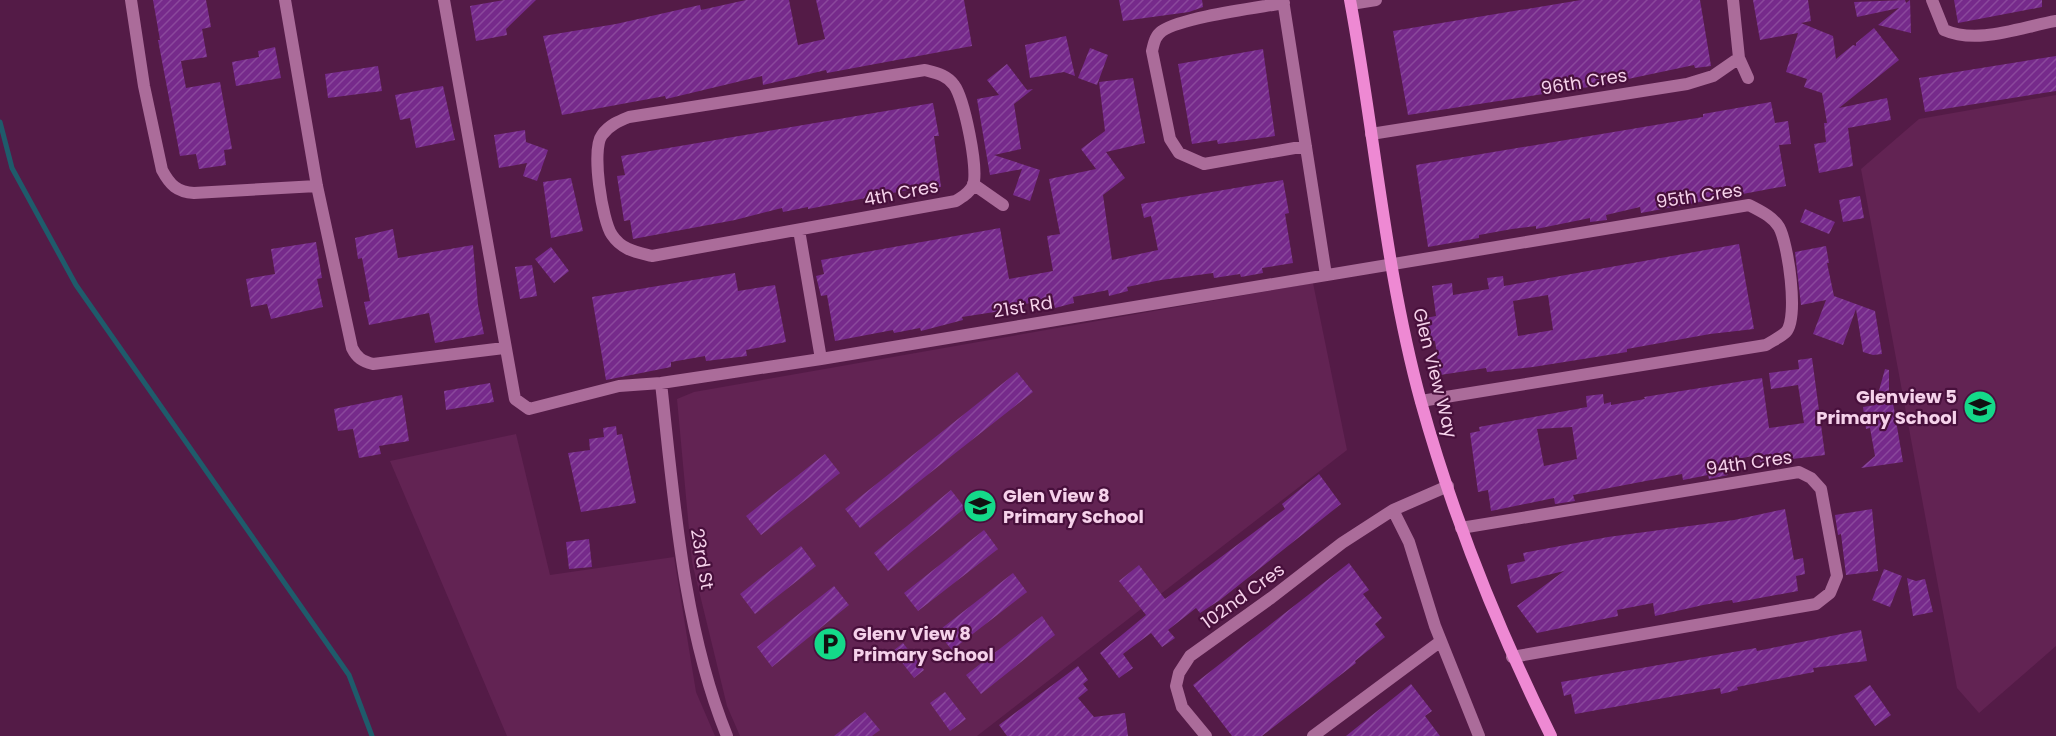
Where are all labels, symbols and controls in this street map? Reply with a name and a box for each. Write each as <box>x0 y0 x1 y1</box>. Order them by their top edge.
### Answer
street label: 96th Cres <box>1539 62 1629 101</box>
street label: 4th Cres <box>862 173 940 212</box>
street label: 95th Cres <box>1654 177 1744 214</box>
street label: 21st Rd <box>991 289 1055 324</box>
street label: Glen View Way <box>1407 305 1464 440</box>
place label: Glenview 5 Primary School <box>1816 384 1957 430</box>
school or university icon: Glenview 5 Primary School <box>1962 389 1998 425</box>
street label: 94th Cres <box>1704 444 1794 481</box>
place label: Glen View 8 Primary School <box>1003 483 1144 529</box>
school or university icon: Glen View 8 Primary School <box>962 488 998 524</box>
street label: 23rd St <box>685 526 720 591</box>
street label: 102nd Cres <box>1196 557 1289 634</box>
place label: Glenv View 8 Primary School <box>853 621 994 667</box>
parking icon: Glenv View 8 Primary School <box>812 626 848 662</box>

